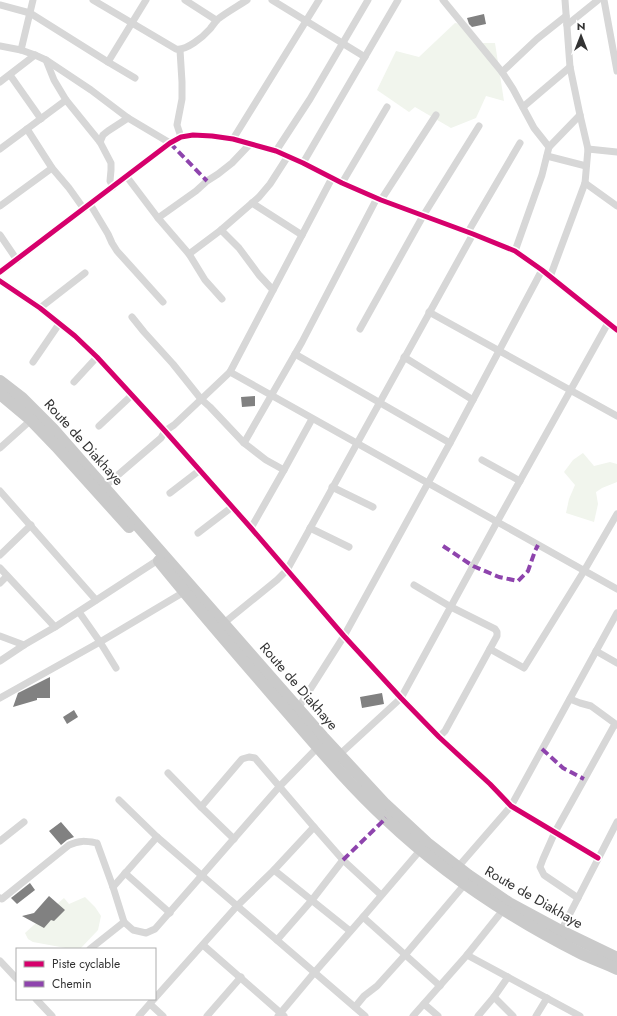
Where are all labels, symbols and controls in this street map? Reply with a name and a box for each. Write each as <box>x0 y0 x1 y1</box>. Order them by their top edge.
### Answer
north arrow <box>561 16 601 56</box>
text: N <box>577 18 585 34</box>
street label: Route de Diakhaye <box>40 394 128 490</box>
street label: Route de Diakhaye <box>255 638 343 734</box>
street label: Route de Diakhaye <box>481 861 587 933</box>
legend <box>16 948 156 1000</box>
text: Piste cyclable <box>52 955 120 973</box>
text: Chemin <box>52 975 91 993</box>

